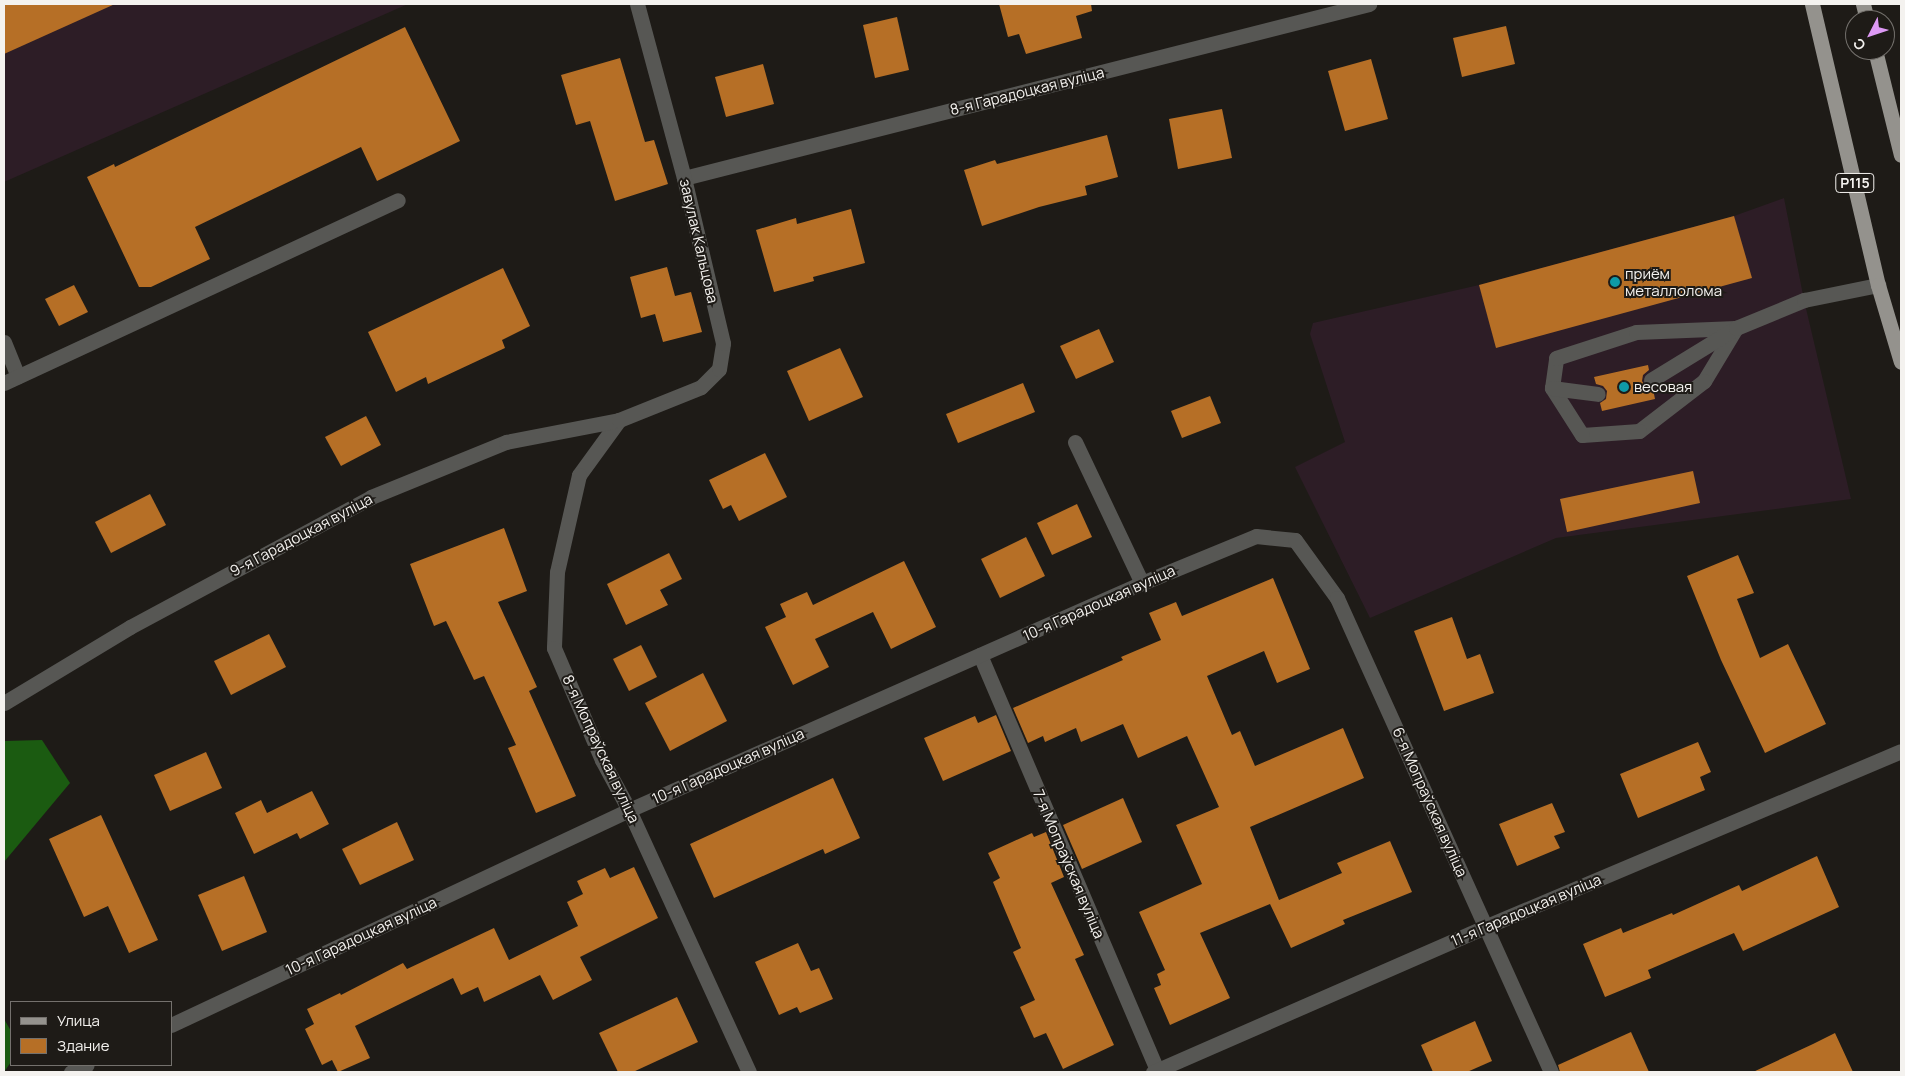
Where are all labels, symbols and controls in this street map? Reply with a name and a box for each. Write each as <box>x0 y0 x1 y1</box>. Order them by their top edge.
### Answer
north arrow <box>1845 10 1895 60</box>
text: С <box>1848 34 1870 55</box>
street label: 8-я Гарадоцкая вуліца <box>948 63 1106 119</box>
road number: Р115 <box>1835 172 1875 194</box>
street label: завулак Кальцова <box>676 177 722 305</box>
place label: приём металлолома <box>1625 264 1722 299</box>
marker: приём металлолома <box>1609 276 1621 288</box>
place label: весовая <box>1634 378 1692 396</box>
marker: весовая <box>1618 381 1630 393</box>
street label: 9-я Гарадоцкая вуліца <box>227 490 375 580</box>
street label: 10-я Гарадоцкая вуліца <box>1020 561 1178 645</box>
street label: 8-я Мопраўская вуліца <box>559 672 643 826</box>
street label: 10-я Гарадоцкая вуліца <box>649 724 807 808</box>
street label: 6-я Мопраўская вуліца <box>1389 724 1471 880</box>
street label: 7-я Мопраўская вуліца <box>1029 787 1109 941</box>
street label: 11-я Гарадоцкая вуліца <box>1448 870 1604 950</box>
street label: 10-я Гарадоцкая вуліца <box>283 893 439 979</box>
legend <box>10 1001 172 1066</box>
text: Улица <box>57 1010 100 1031</box>
text: Здание <box>57 1035 109 1056</box>

